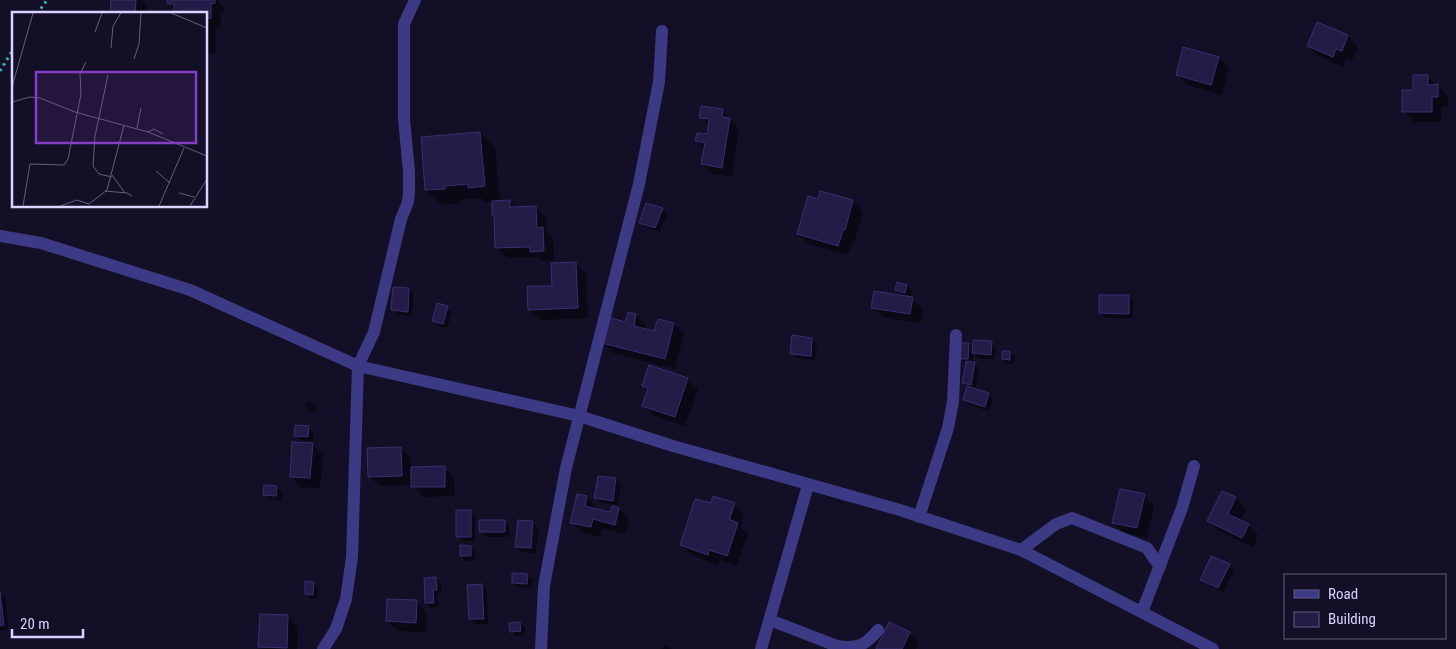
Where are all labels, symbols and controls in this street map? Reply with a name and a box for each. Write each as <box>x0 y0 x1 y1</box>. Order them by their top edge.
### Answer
inset map <box>12 12 208 208</box>
legend <box>1284 574 1446 639</box>
text: Road <box>1328 585 1358 603</box>
scale bar <box>12 606 84 638</box>
text: Building <box>1328 610 1376 628</box>
text: 20 m <box>20 615 50 633</box>

